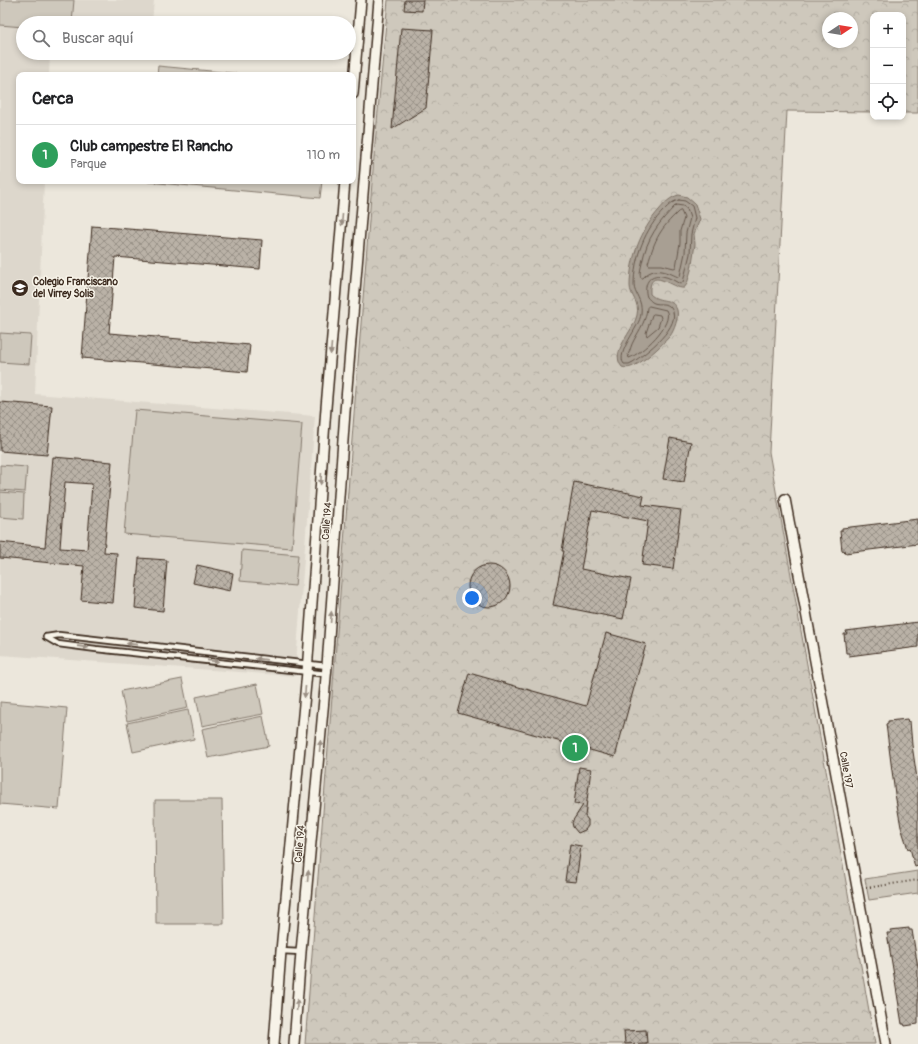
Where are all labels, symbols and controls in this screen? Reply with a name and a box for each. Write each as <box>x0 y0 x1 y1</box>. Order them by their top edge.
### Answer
north arrow <box>822 12 858 48</box>
map controls <box>870 12 906 120</box>
button: + <box>870 12 906 48</box>
search box <box>16 16 356 60</box>
icon: search <box>30 27 52 49</box>
text: Buscar aquí <box>62 29 134 48</box>
button: − <box>870 48 906 84</box>
button: locate <box>870 84 906 120</box>
text: Cerca <box>32 88 73 109</box>
text: Club campestre El Rancho <box>70 137 233 156</box>
text: 1 <box>42 147 48 163</box>
text: 110 m <box>307 147 340 163</box>
text: Parque <box>70 156 106 172</box>
one-way arrow <box>339 214 345 226</box>
place label: Colegio Franciscano del Virrey Solis <box>33 276 118 300</box>
school or university icon: Colegio Franciscano del Virrey Solis <box>10 278 30 298</box>
one-way arrow <box>328 343 335 355</box>
one-way arrow <box>318 473 325 485</box>
street label: Calle 194 <box>320 502 334 540</box>
your location <box>462 588 482 608</box>
one-way arrow <box>327 611 334 623</box>
one-way arrow <box>126 641 138 647</box>
one-way arrow <box>77 644 89 650</box>
one-way arrow <box>255 656 267 662</box>
one-way arrow <box>207 658 219 665</box>
one-way arrow <box>302 686 308 698</box>
pin: 1 <box>562 733 588 763</box>
one-way arrow <box>317 740 324 752</box>
street label: Calle 197 <box>837 751 855 790</box>
street label: Calle 194 <box>292 825 308 863</box>
one-way arrow <box>305 870 311 882</box>
one-way arrow <box>293 999 300 1011</box>

